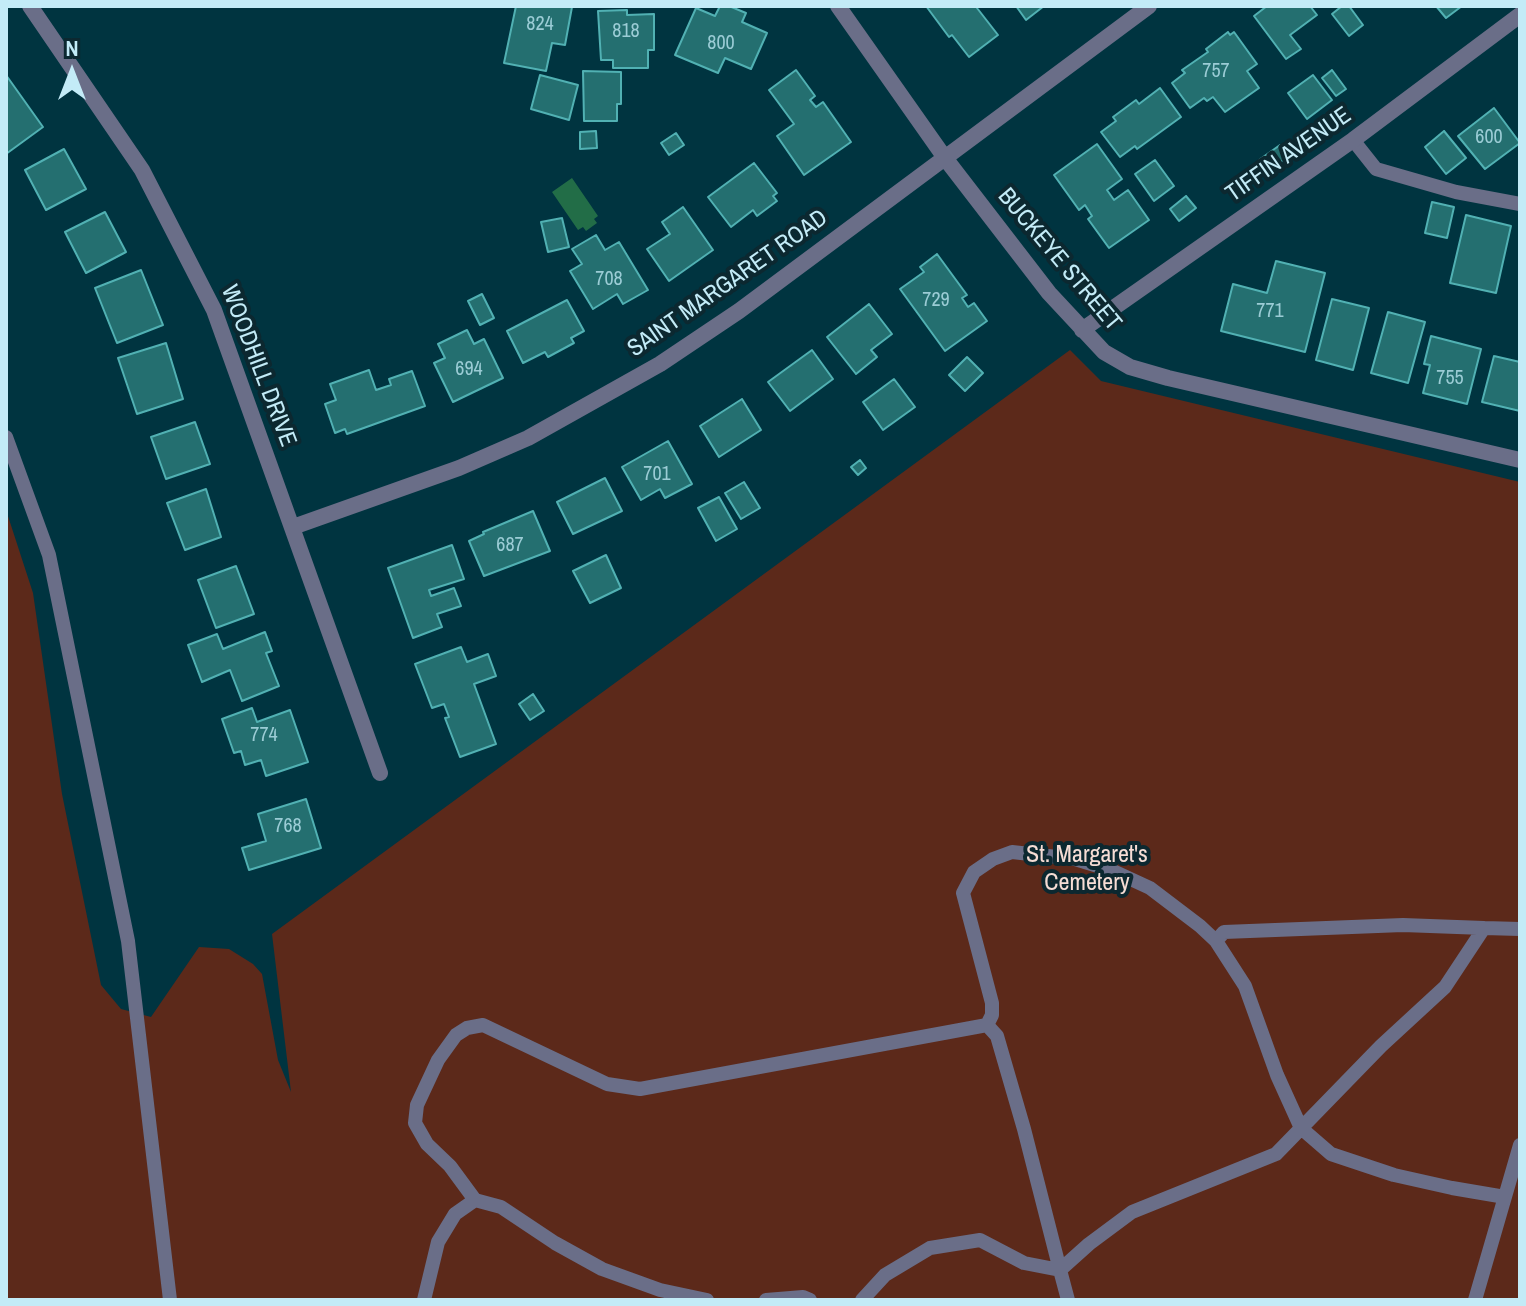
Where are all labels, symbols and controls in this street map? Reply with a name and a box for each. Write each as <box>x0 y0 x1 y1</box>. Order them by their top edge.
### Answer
house number: 824 <box>526 13 554 37</box>
house number: 818 <box>612 20 640 44</box>
north arrow <box>32 32 112 112</box>
house number: 800 <box>707 32 735 56</box>
text: N <box>65 33 79 63</box>
house number: 757 <box>1202 60 1230 84</box>
street label: TIFFIN AVENUE <box>1221 101 1357 209</box>
house number: 600 <box>1475 126 1503 150</box>
street label: BUCKEYE STREET <box>991 183 1127 337</box>
street label: SAINT MARGARET ROAD <box>623 204 833 364</box>
house number: 708 <box>595 268 623 292</box>
street label: WOODHILL DRIVE <box>214 281 302 451</box>
house number: 729 <box>922 289 950 313</box>
house number: 771 <box>1256 300 1284 324</box>
house number: 694 <box>455 358 483 382</box>
house number: 755 <box>1436 367 1464 391</box>
house number: 701 <box>643 463 671 487</box>
house number: 687 <box>496 534 524 558</box>
house number: 774 <box>250 724 278 748</box>
house number: 768 <box>274 815 302 839</box>
park label: St. Margaret's Cemetery <box>1026 842 1148 898</box>

